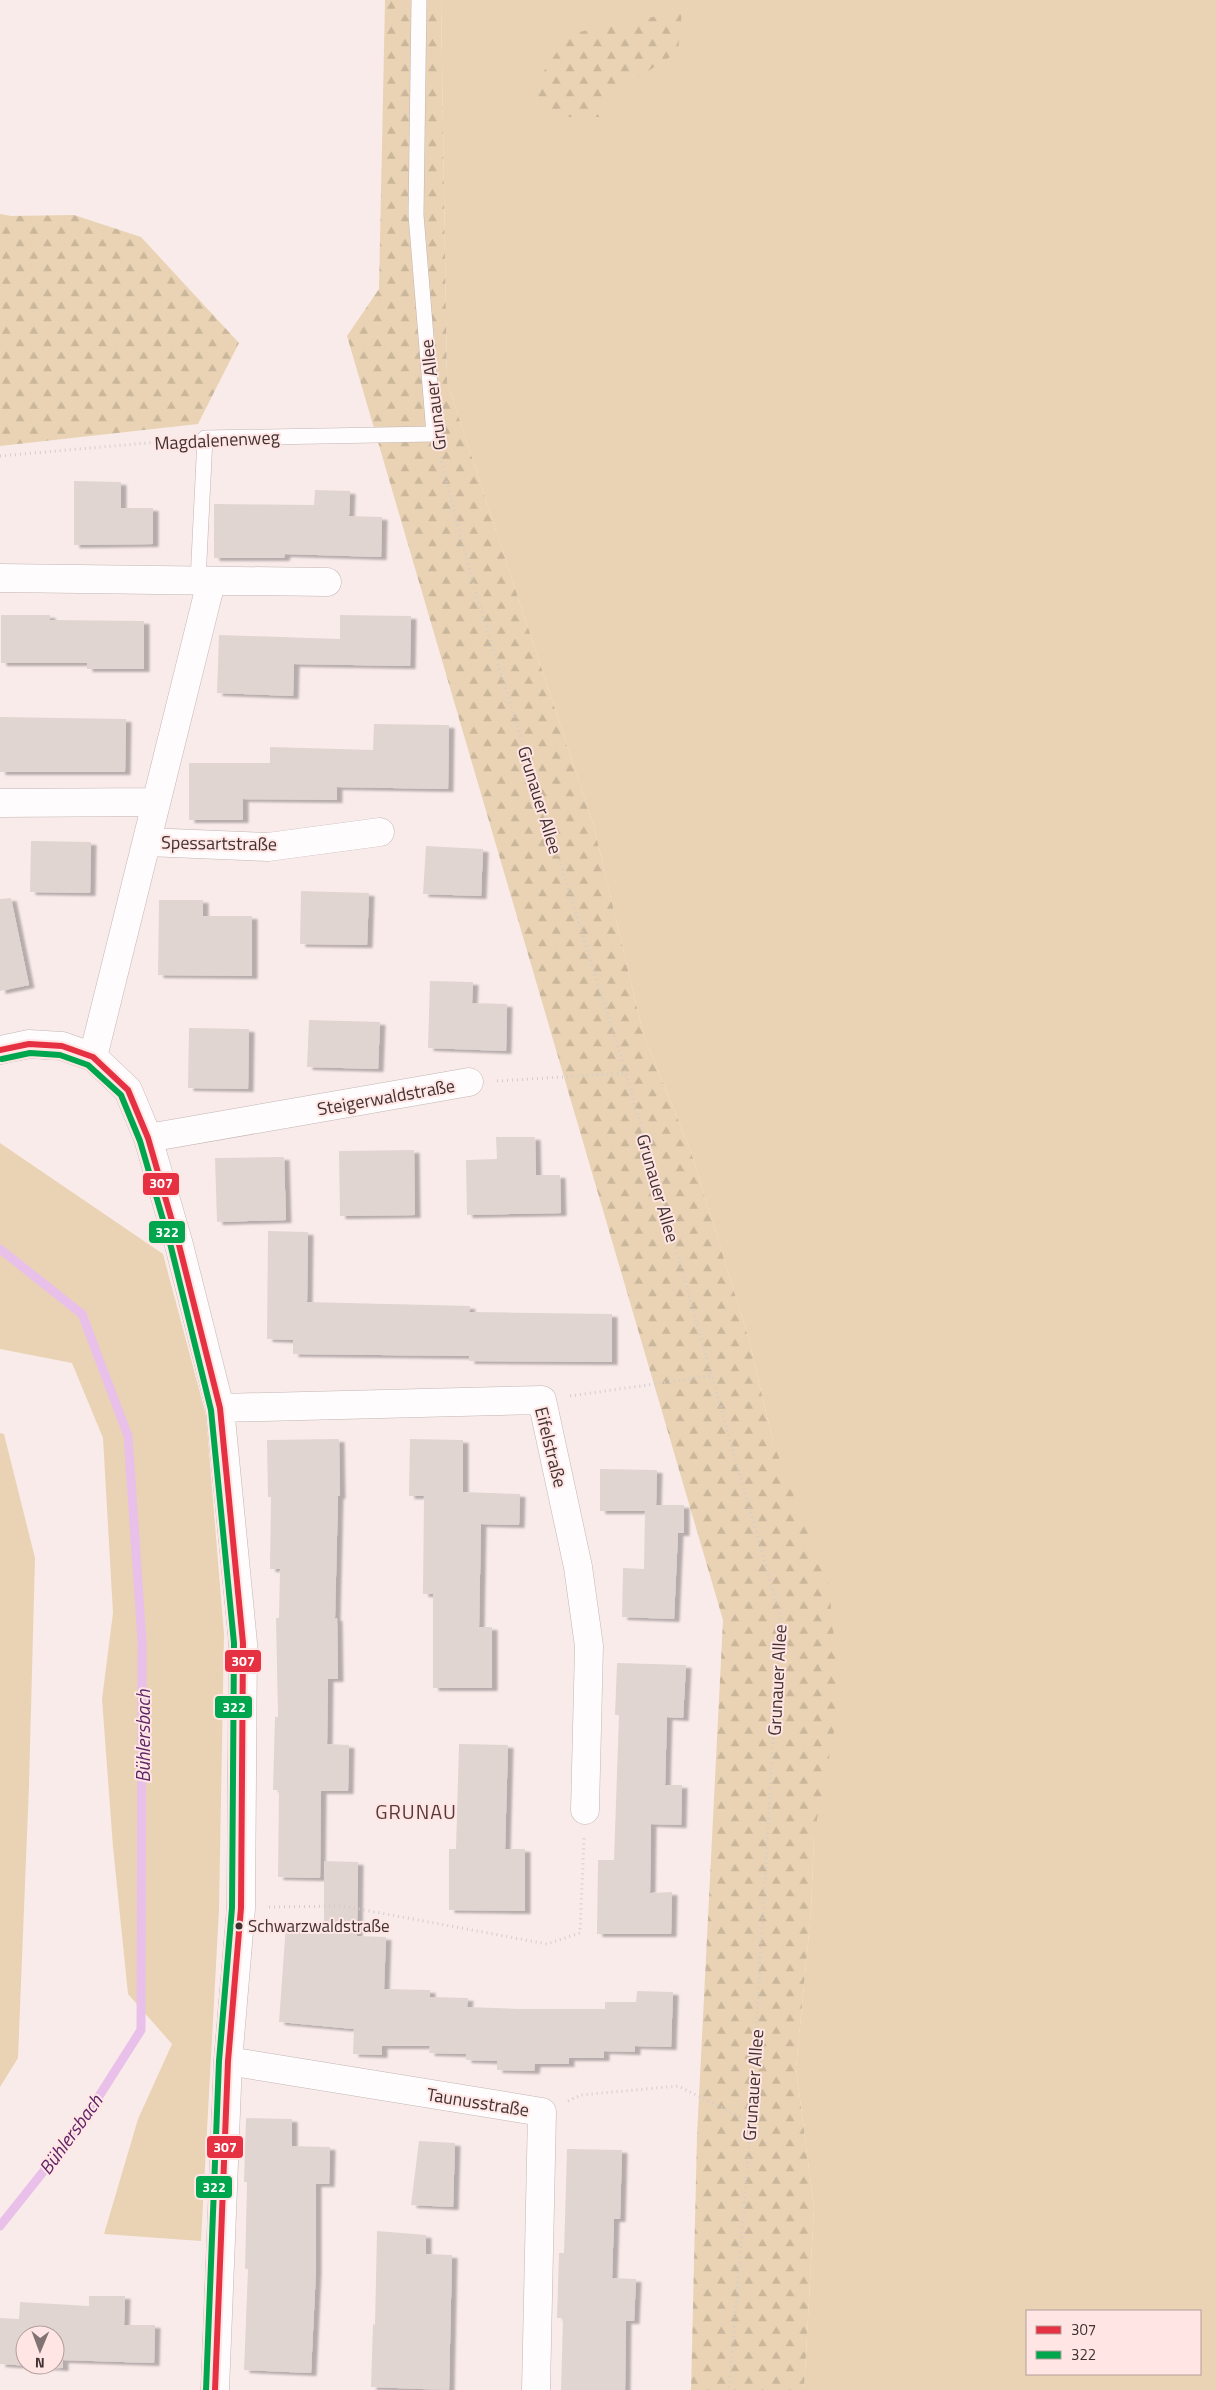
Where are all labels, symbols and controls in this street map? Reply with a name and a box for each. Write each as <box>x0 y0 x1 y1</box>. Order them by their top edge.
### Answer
street label: Grunauer Allee <box>413 338 453 452</box>
street label: Magdalenenweg <box>154 423 280 457</box>
street label: Grunauer Allee <box>511 743 569 857</box>
street label: Spessartstraße <box>161 828 277 858</box>
street label: Steigerwaldstraße <box>315 1072 457 1122</box>
street label: Grunauer Allee <box>630 1131 686 1245</box>
line badge: 307 <box>142 1172 180 1196</box>
text: 307 <box>149 1172 173 1193</box>
line badge: 322 <box>148 1220 186 1244</box>
text: 322 <box>155 1221 179 1242</box>
street label: Eifelstraße <box>528 1404 574 1490</box>
street label: Grunauer Allee <box>761 1624 793 1736</box>
line badge: 307 <box>224 1649 262 1673</box>
text: 307 <box>231 1650 255 1671</box>
water label: Bühlersbach <box>128 1689 157 1783</box>
line badge: 322 <box>214 1695 253 1719</box>
text: 322 <box>222 1696 246 1717</box>
district label: GRUNAU <box>375 1796 457 1827</box>
place label: Schwarzwaldstraße <box>248 1913 390 1939</box>
marker: Schwarzwaldstraße <box>234 1921 244 1931</box>
street label: Grunauer Allee <box>736 2028 770 2142</box>
street label: Taunusstraße <box>425 2081 531 2123</box>
water label: Bühlersbach <box>31 2087 109 2180</box>
line badge: 307 <box>206 2135 244 2159</box>
text: 307 <box>213 2136 237 2157</box>
line badge: 322 <box>195 2175 233 2199</box>
text: 322 <box>202 2176 226 2197</box>
legend <box>1026 2310 1201 2375</box>
text: 307 <box>1071 2318 1096 2341</box>
north arrow <box>15 2325 65 2375</box>
text: 322 <box>1071 2343 1096 2366</box>
text: N <box>35 2353 45 2374</box>

